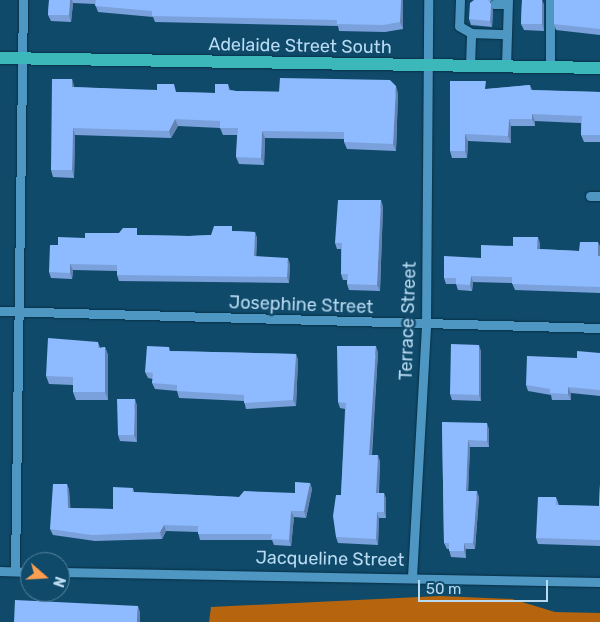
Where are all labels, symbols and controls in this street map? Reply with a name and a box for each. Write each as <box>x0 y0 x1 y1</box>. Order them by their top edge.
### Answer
street label: Adelaide Street South <box>208 34 392 58</box>
street label: Terrace Street <box>395 261 421 381</box>
street label: Josephine Street <box>228 292 374 318</box>
street label: Jacqueline Street <box>255 547 405 571</box>
north arrow <box>20 552 70 602</box>
scale bar <box>420 570 550 602</box>
text: N <box>49 574 68 589</box>
text: 50 m <box>426 580 461 598</box>

